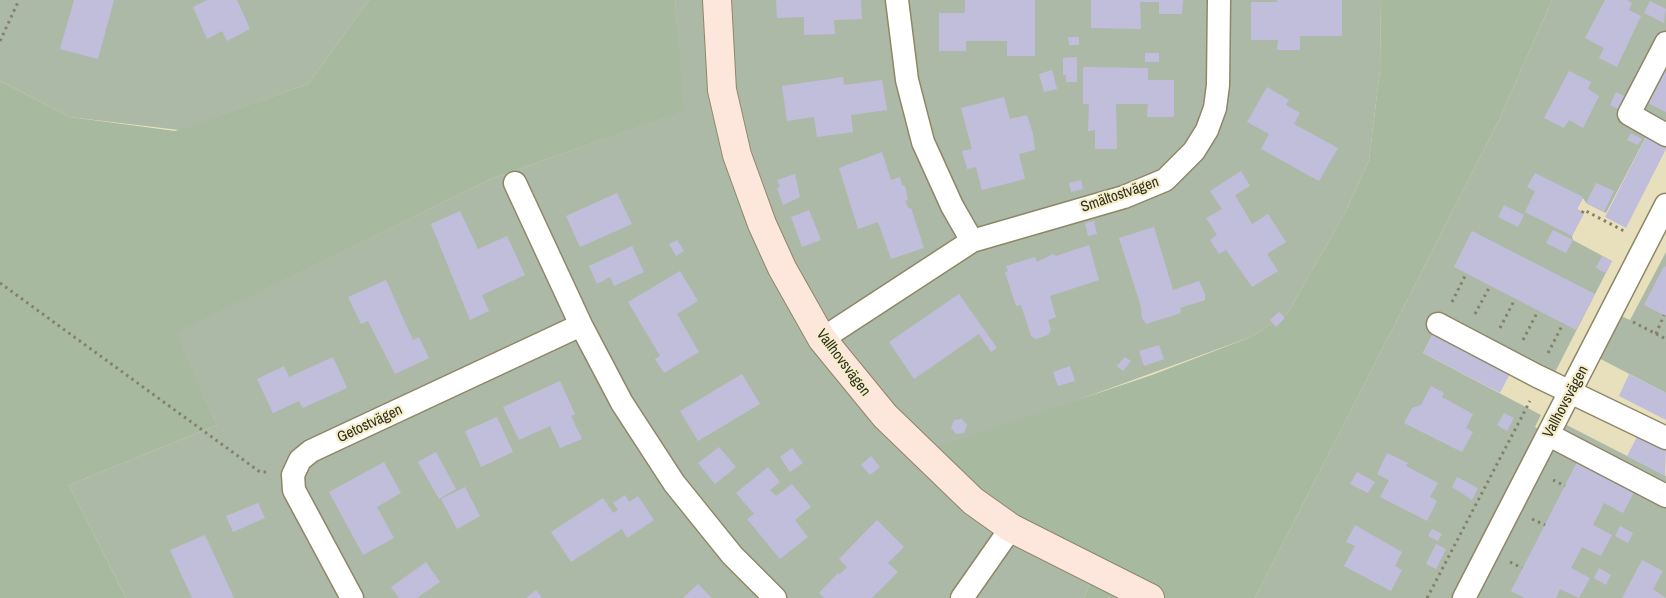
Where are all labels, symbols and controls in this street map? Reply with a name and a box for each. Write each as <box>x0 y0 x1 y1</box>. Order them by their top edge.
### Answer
street label: Smältostvägen <box>1079 173 1161 217</box>
street label: Vallhovsvägen <box>812 326 874 400</box>
street label: Vallhovsvägen <box>1539 363 1593 441</box>
street label: Getostvägen <box>335 401 405 447</box>

